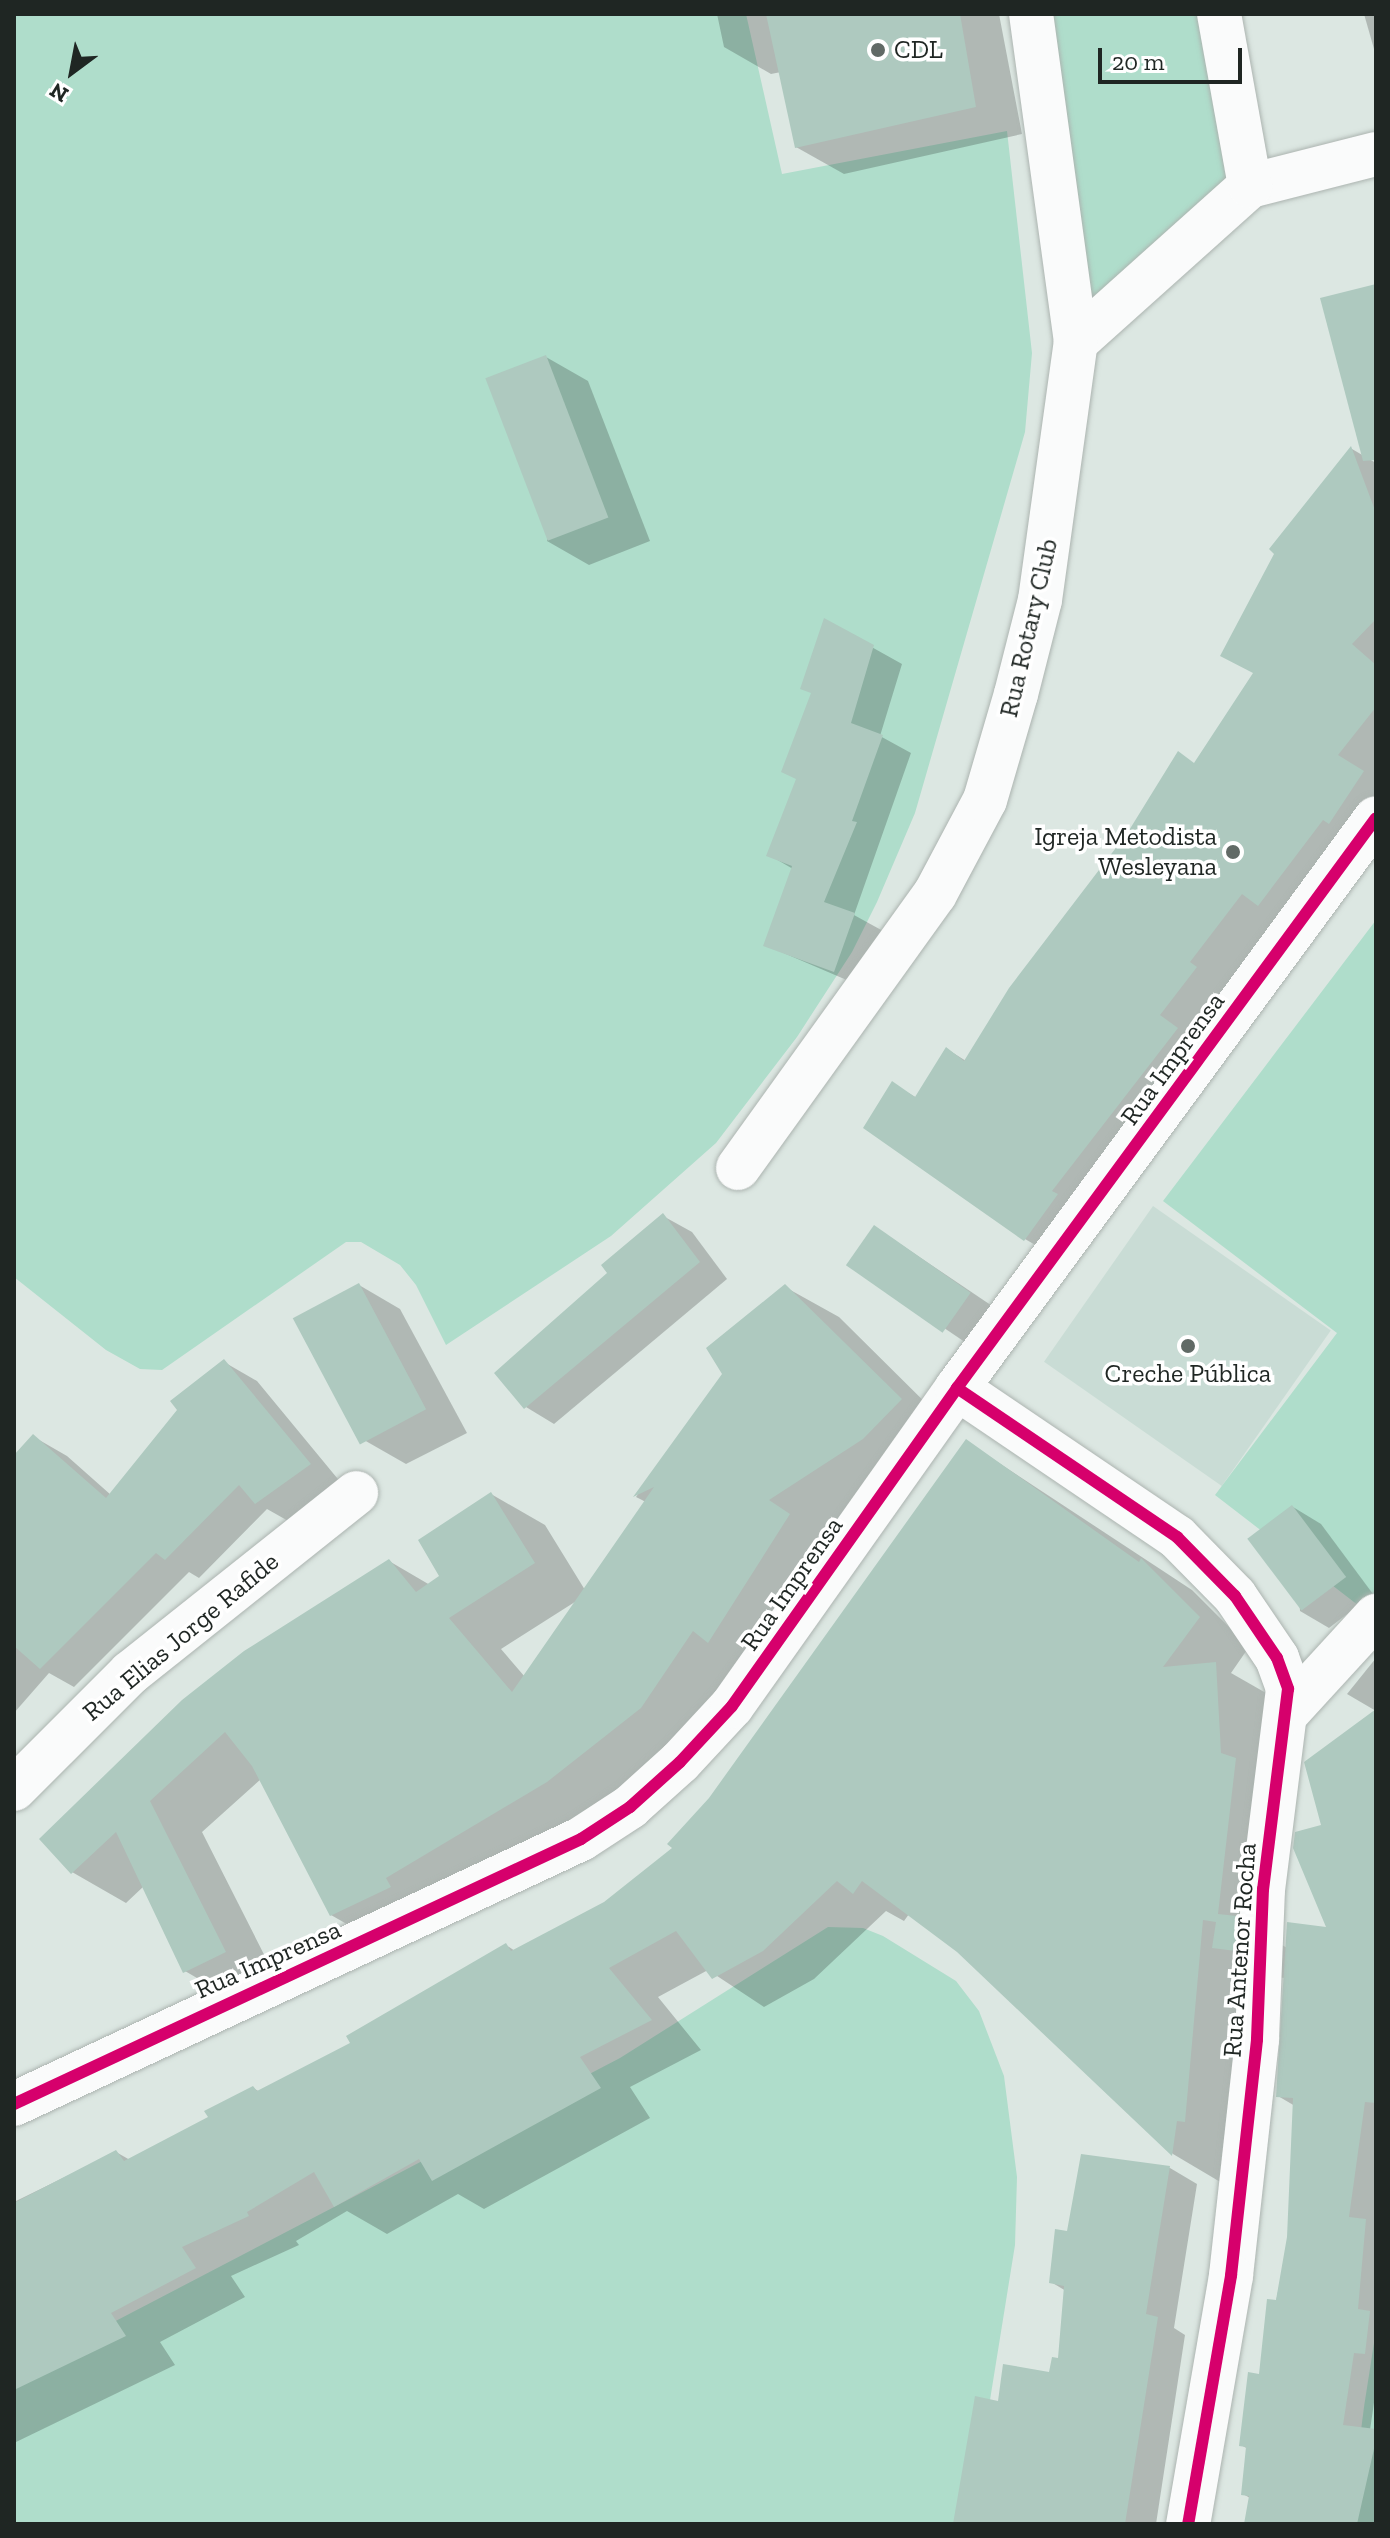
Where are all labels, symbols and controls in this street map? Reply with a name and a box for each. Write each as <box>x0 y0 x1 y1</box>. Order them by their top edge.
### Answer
north arrow <box>32 32 112 112</box>
scale bar <box>1102 32 1246 82</box>
place label: CDL <box>894 34 943 66</box>
marker: CDL <box>869 41 887 59</box>
text: 20 m <box>1112 47 1164 76</box>
text: N <box>45 77 73 109</box>
street label: Rua Rotary Club <box>993 536 1065 720</box>
place label: Igreja Metodista Wesleyana <box>1034 821 1217 882</box>
marker: Igreja Metodista Wesleyana <box>1224 843 1242 861</box>
street label: Rua Imprensa <box>1114 987 1232 1131</box>
marker: Creche Pública <box>1179 1337 1197 1355</box>
place label: Creche Pública <box>1105 1358 1271 1390</box>
street label: Rua Imprensa <box>734 1511 850 1657</box>
street label: Rua Elias Jorge Rafide <box>77 1546 285 1728</box>
street label: Rua Antenor Rocha <box>1217 1841 1263 2059</box>
street label: Rua Imprensa <box>190 1914 346 2006</box>

